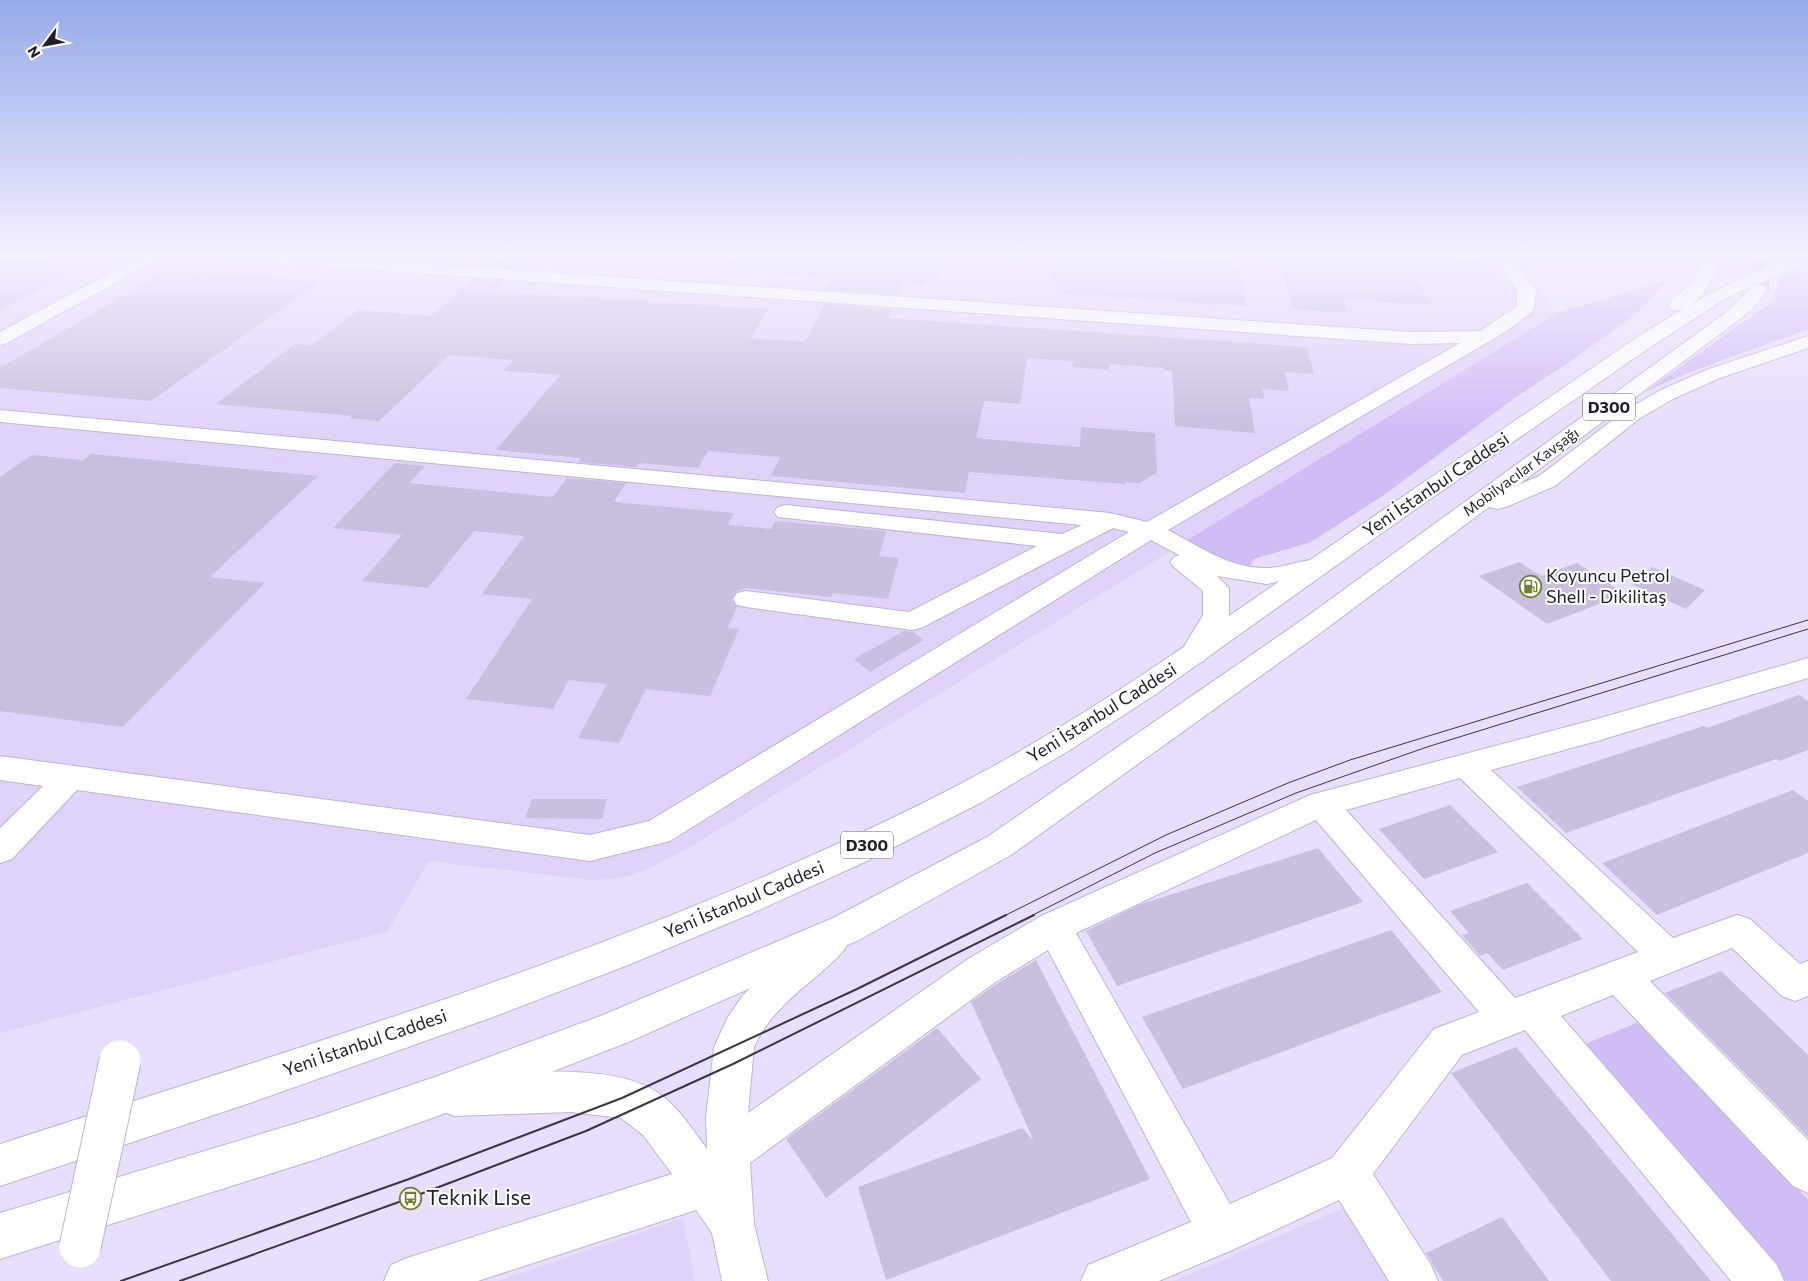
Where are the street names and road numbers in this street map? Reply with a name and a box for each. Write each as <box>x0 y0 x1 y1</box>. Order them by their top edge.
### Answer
road number: D300 <box>1583 394 1635 421</box>
street label: Mobilyacılar Kavşağı <box>1459 423 1582 519</box>
street label: Yeni İstanbul Caddesi <box>1358 427 1513 541</box>
street label: Yeni İstanbul Caddesi <box>1023 657 1180 767</box>
road number: D300 <box>841 832 893 858</box>
street label: Yeni İstanbul Caddesi <box>660 855 827 943</box>
street label: Yeni İstanbul Caddesi <box>280 1004 449 1080</box>

